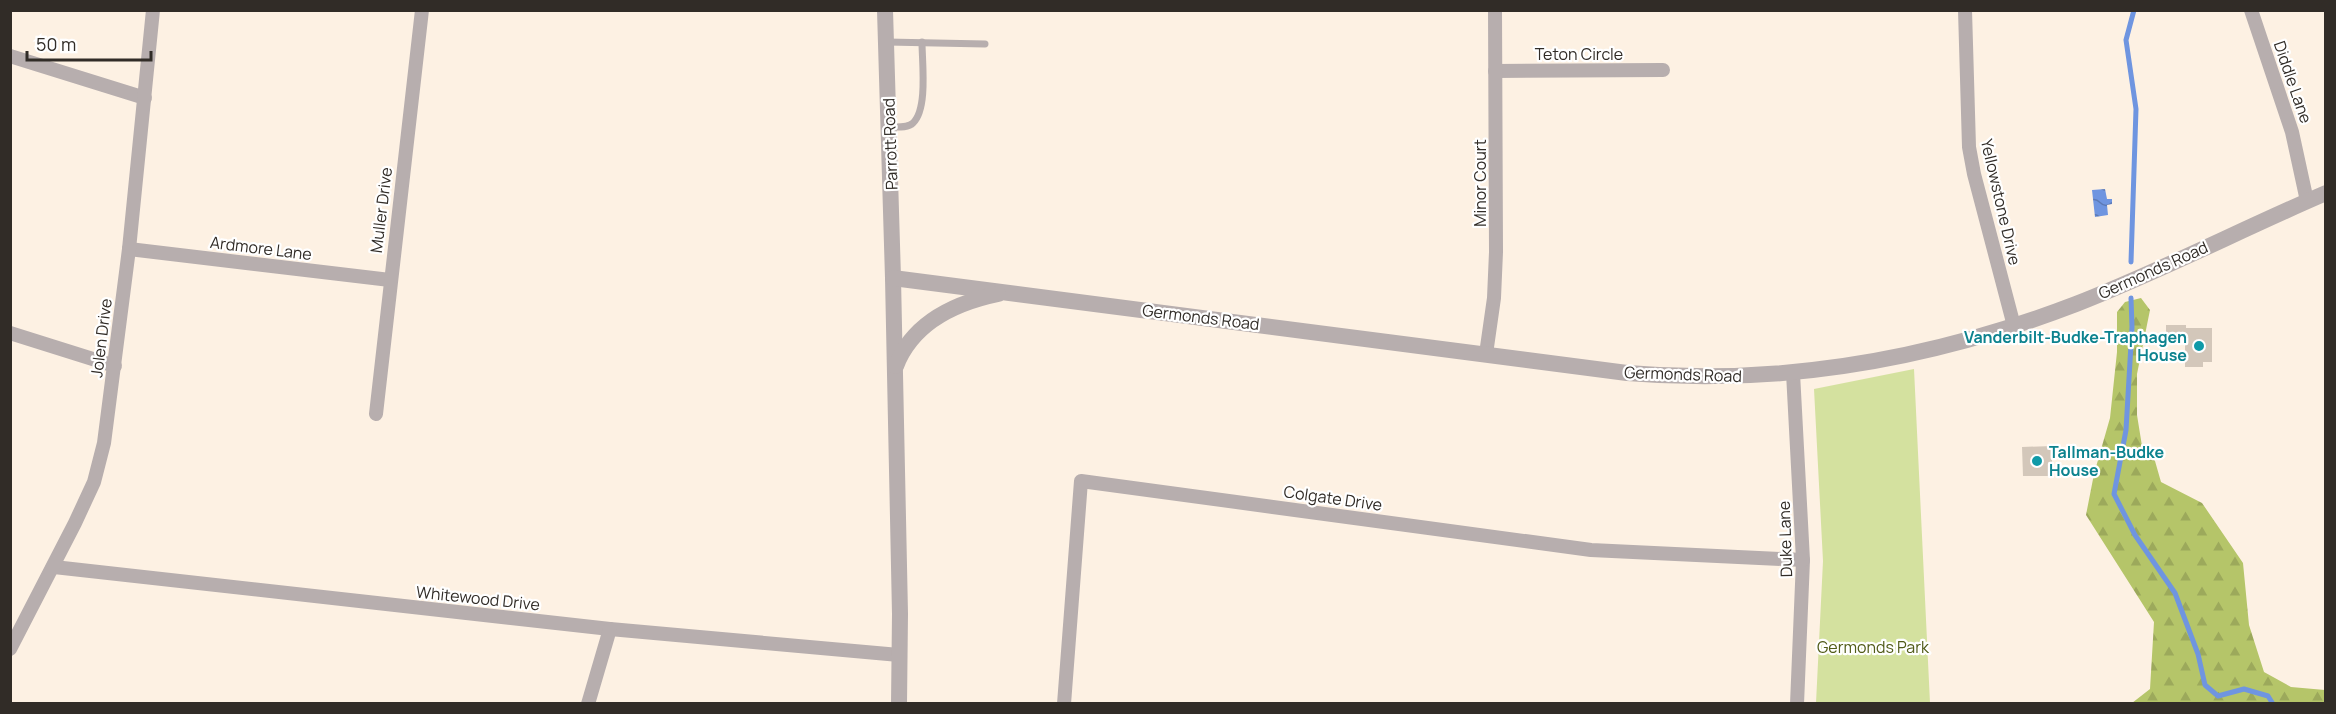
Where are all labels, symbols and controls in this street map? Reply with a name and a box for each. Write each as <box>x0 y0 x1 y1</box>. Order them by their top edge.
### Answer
scale bar <box>27 24 152 62</box>
text: 50 m <box>36 32 76 56</box>
street label: Diddle Lane <box>2269 38 2317 126</box>
street label: Teton Circle <box>1535 43 1623 65</box>
street label: Parrott Road <box>877 98 903 190</box>
street label: Yellowstone Drive <box>1976 137 2026 267</box>
street label: Minor Court <box>1469 139 1491 227</box>
street label: Muller Drive <box>365 166 397 254</box>
street label: Ardmore Lane <box>209 231 313 265</box>
street label: Germonds Road <box>2095 236 2211 304</box>
street label: Jolen Drive <box>85 297 117 379</box>
street label: Germonds Road <box>1141 299 1261 335</box>
place label: Vanderbilt-Budke-Traphagen House <box>1964 326 2187 366</box>
marker: Vanderbilt-Budke-Traphagen House <box>2192 339 2206 353</box>
street label: Germonds Road <box>1624 361 1742 387</box>
place label: Tallman-Budke House <box>2049 441 2165 481</box>
marker: Tallman-Budke House <box>2030 454 2044 468</box>
street label: Colgate Drive <box>1282 480 1384 516</box>
street label: Duke Lane <box>1773 500 1797 578</box>
street label: Whitewood Drive <box>415 581 541 615</box>
park label: Germonds Park <box>1817 636 1930 658</box>

